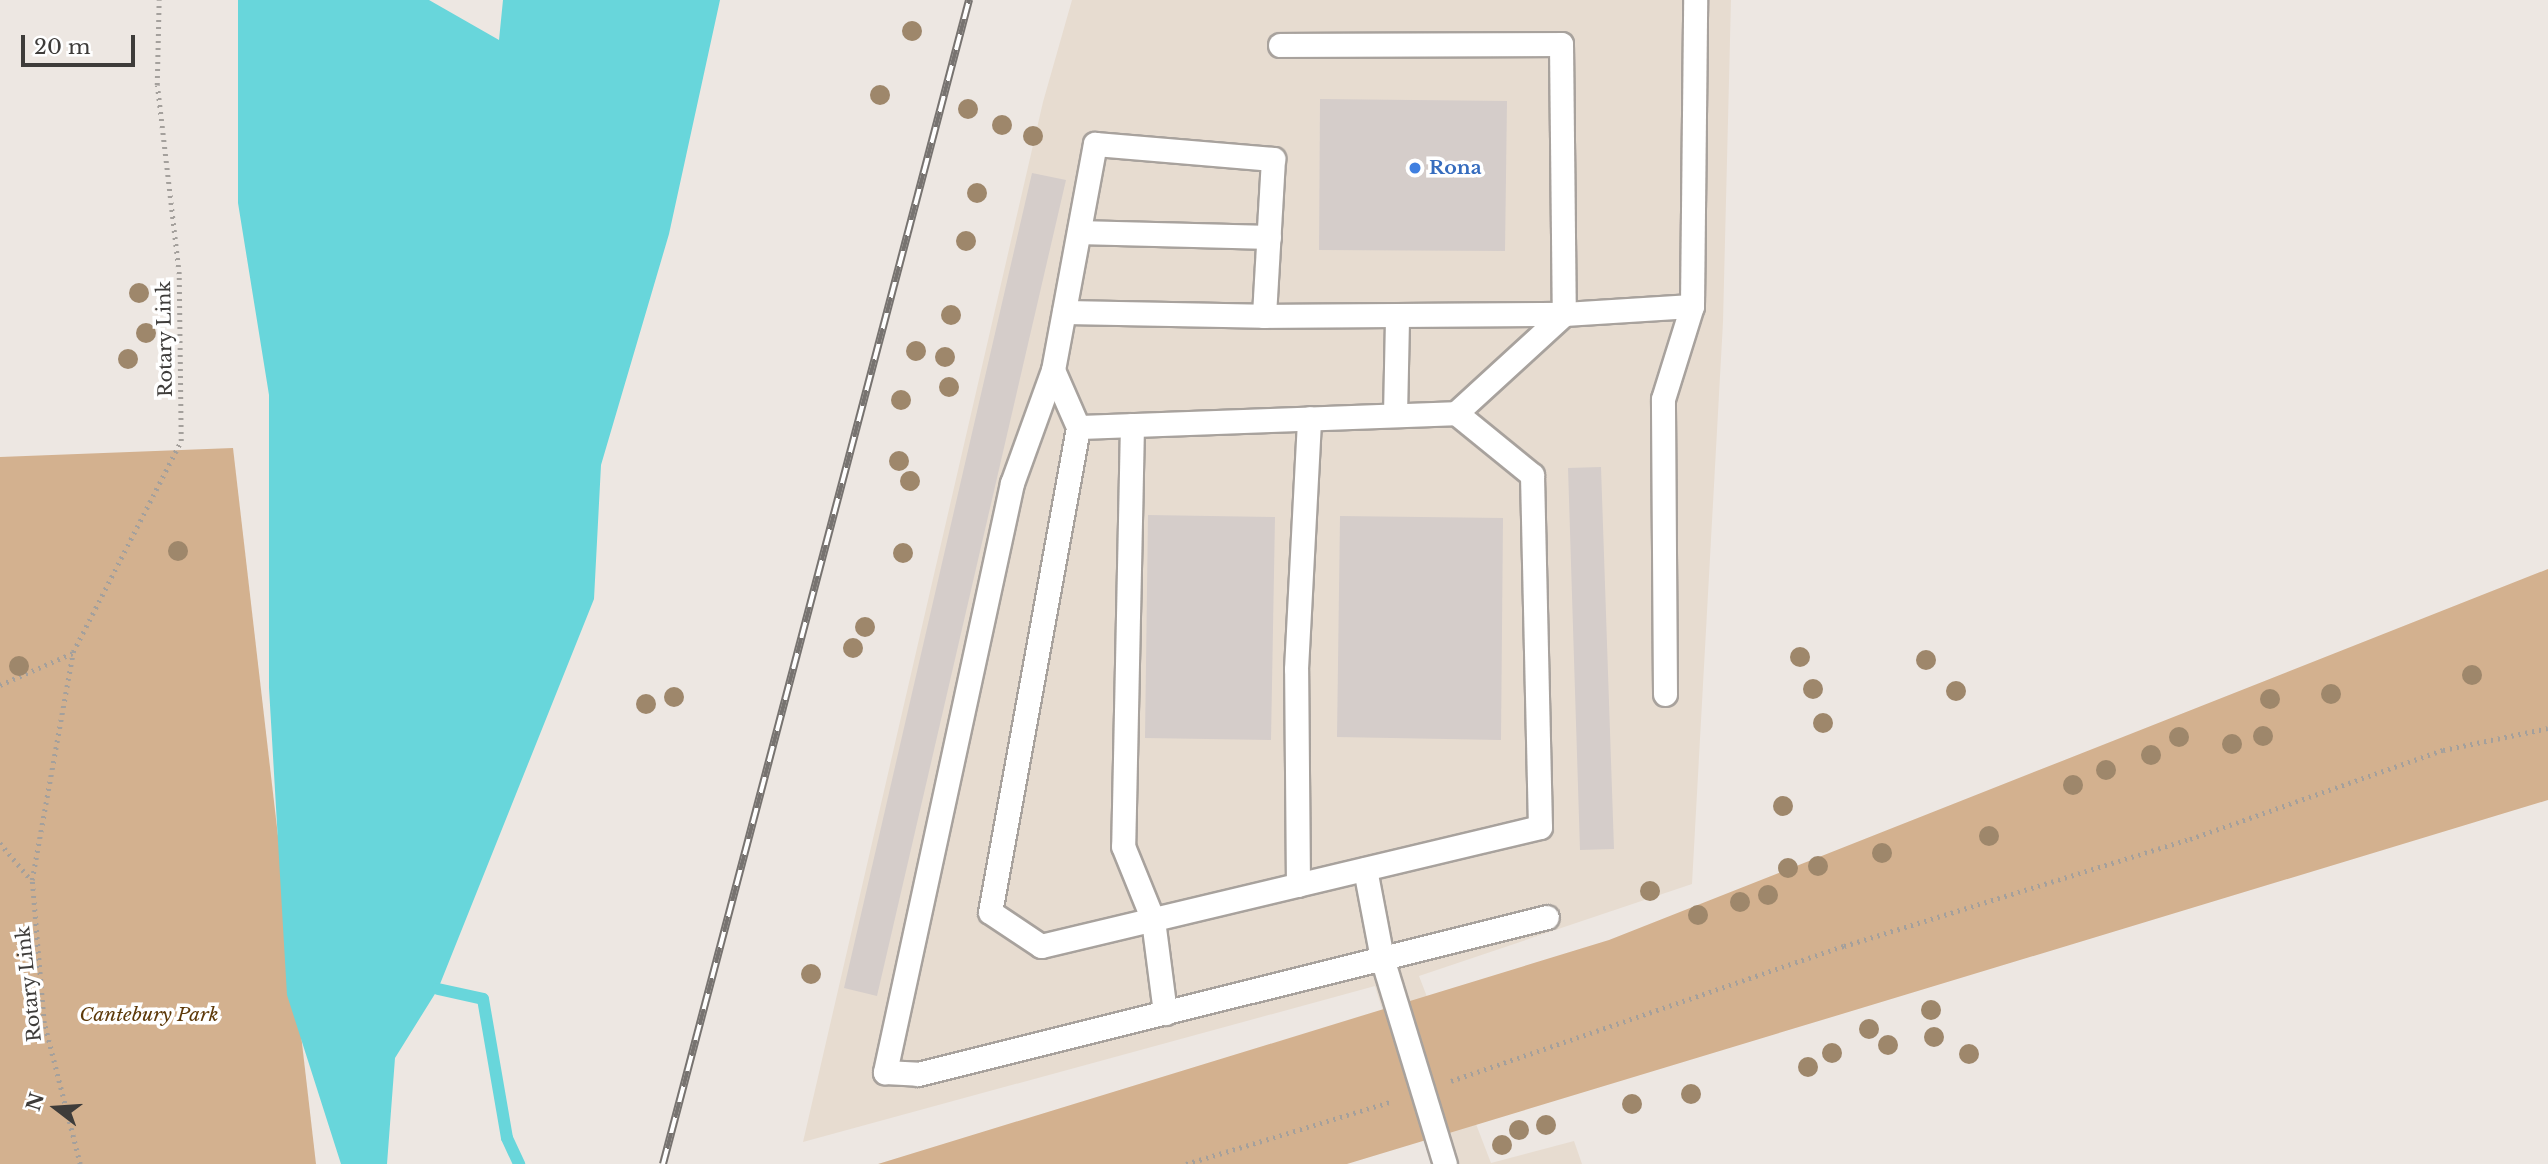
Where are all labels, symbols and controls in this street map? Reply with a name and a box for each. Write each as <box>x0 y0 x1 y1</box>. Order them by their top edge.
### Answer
scale bar <box>24 21 138 65</box>
text: 20 m <box>34 34 91 60</box>
place label: Rona <box>1429 157 1482 179</box>
marker: Rona <box>1407 160 1423 176</box>
street label: Rotary Link <box>153 280 177 398</box>
street label: Rotary Link <box>12 925 46 1043</box>
park label: Cantebury Park <box>80 1004 218 1026</box>
north arrow <box>21 1073 91 1143</box>
text: N <box>22 1090 49 1114</box>

